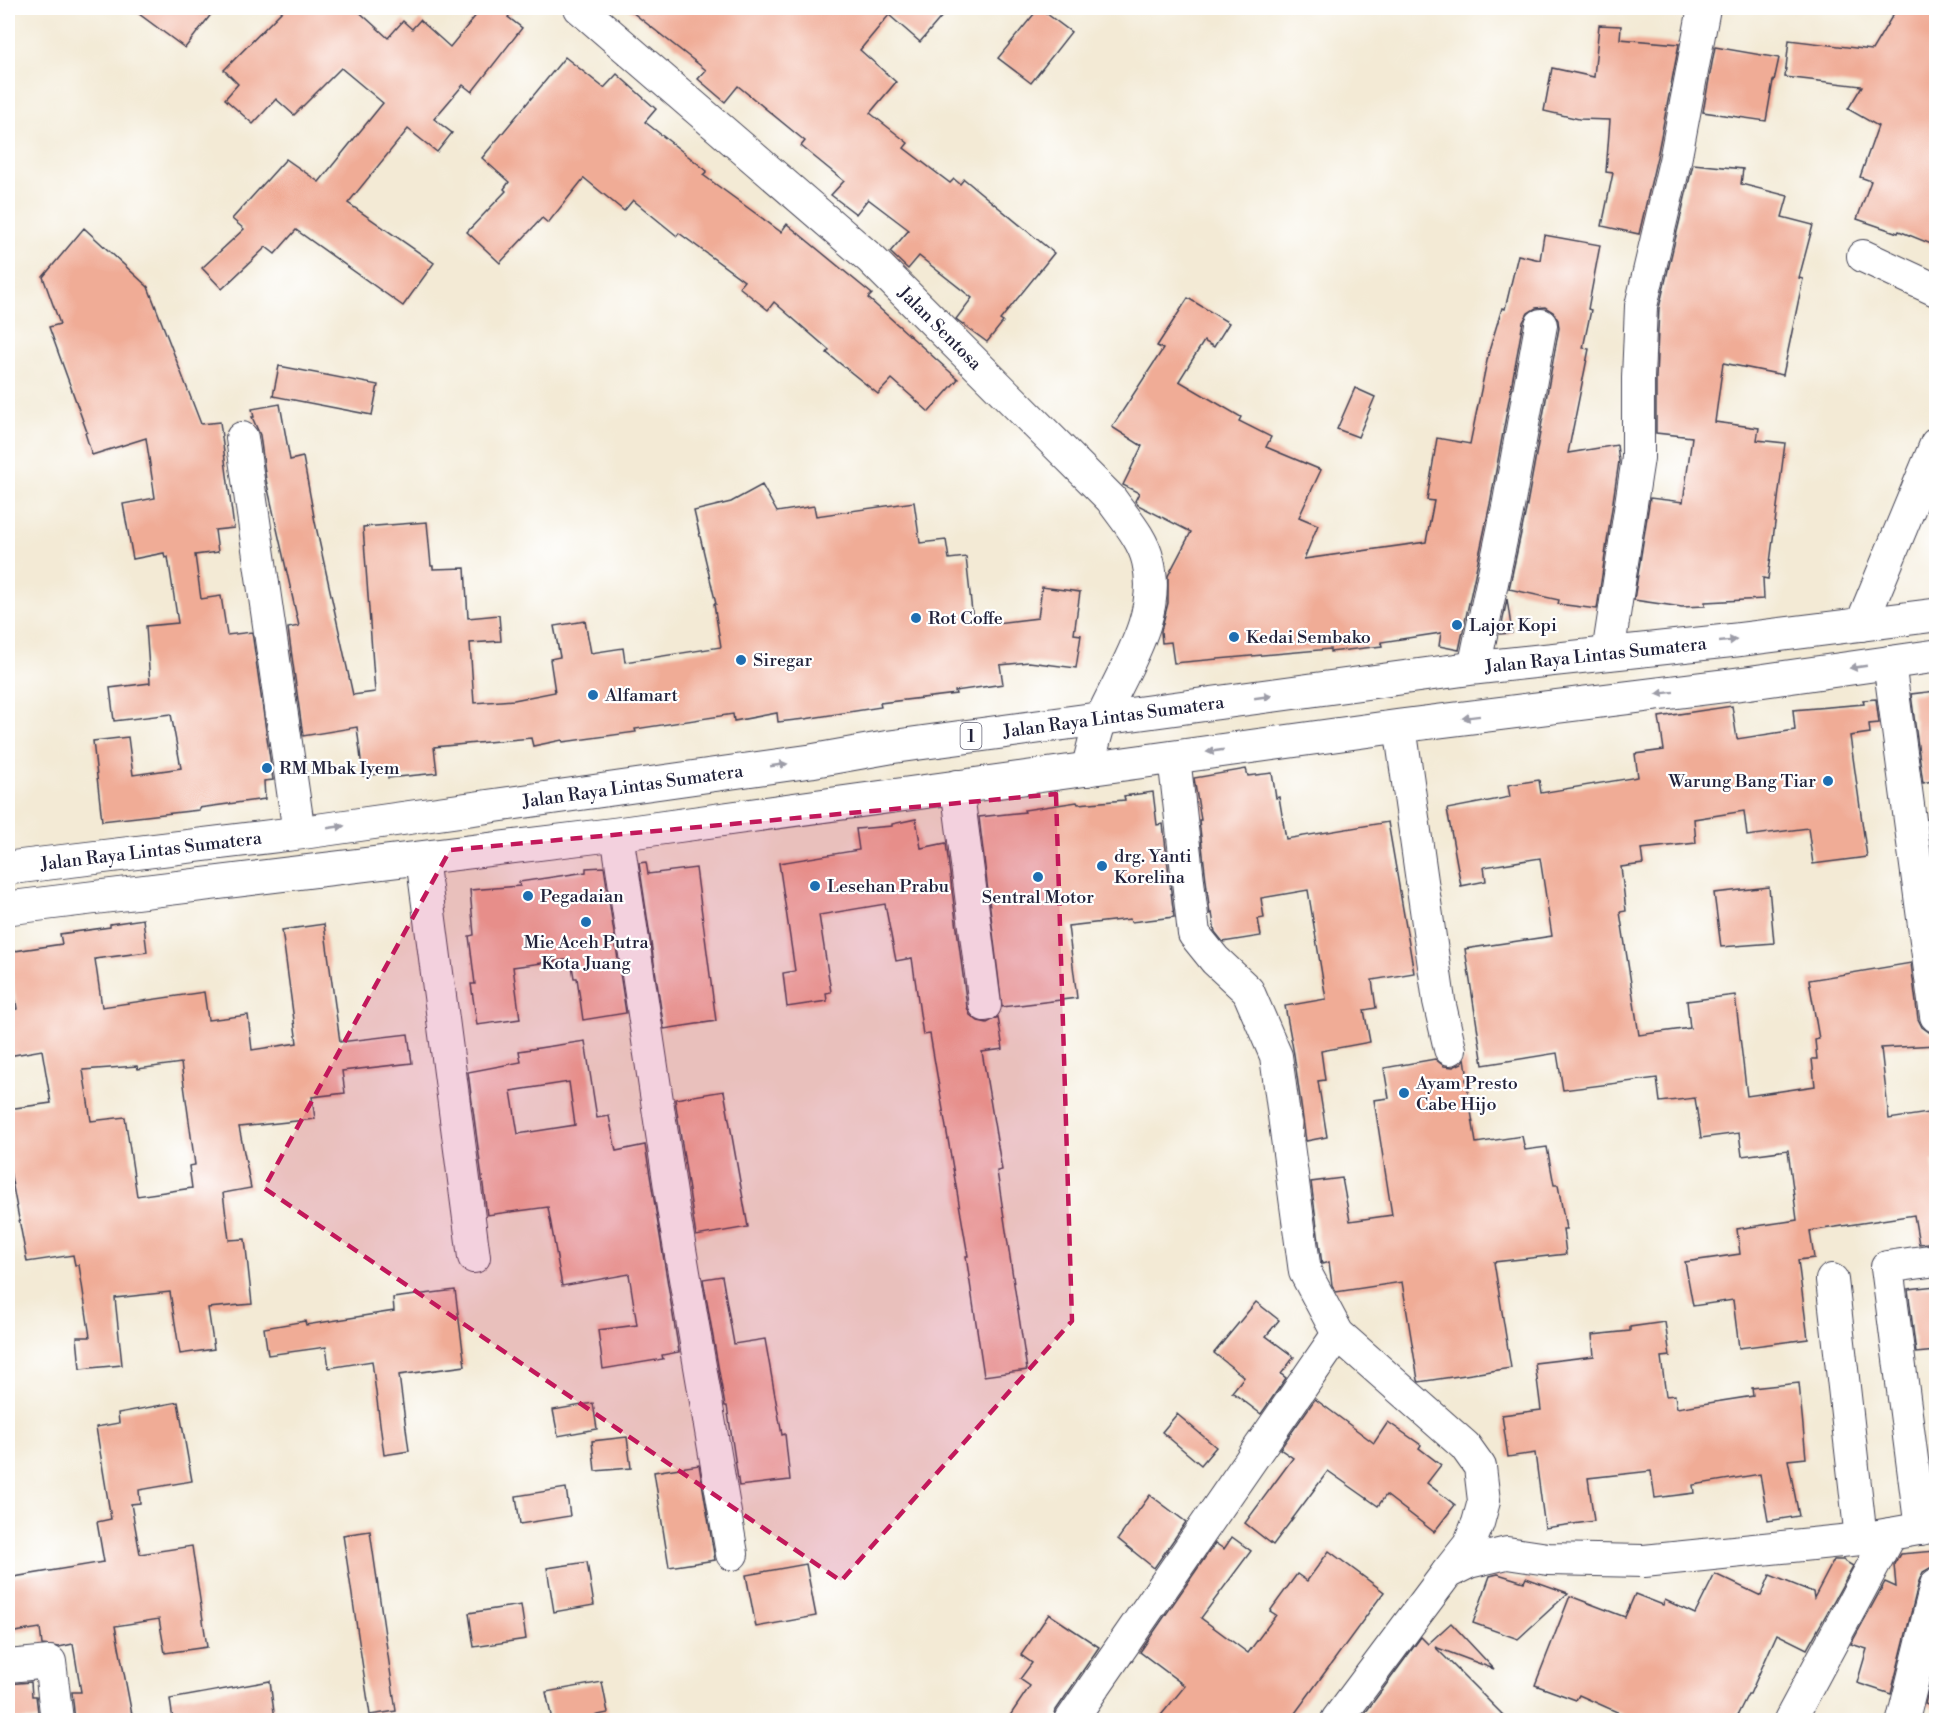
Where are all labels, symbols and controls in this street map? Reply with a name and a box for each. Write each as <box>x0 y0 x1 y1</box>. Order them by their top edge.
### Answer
street label: Jalan Sentosa <box>892 281 987 376</box>
place label: Rot Coffe <box>928 607 1003 630</box>
marker: Rot Coffe <box>909 611 923 625</box>
place label: Lajor Kopi <box>1469 614 1557 637</box>
marker: Lajor Kopi <box>1450 618 1464 632</box>
place label: Kedai Sembako <box>1246 626 1371 649</box>
marker: Kedai Sembako <box>1227 630 1241 644</box>
street label: Jalan Raya Lintas Sumatera <box>1483 632 1708 679</box>
one-way arrow <box>1718 636 1737 646</box>
place label: Siregar <box>753 649 812 672</box>
marker: Siregar <box>734 653 748 667</box>
one-way arrow <box>1848 662 1867 671</box>
place label: Alfamart <box>604 684 678 707</box>
marker: Alfamart <box>586 688 600 702</box>
one-way arrow <box>1655 689 1674 698</box>
street label: Jalan Raya Lintas Sumatera <box>1001 691 1226 744</box>
one-way arrow <box>1254 693 1273 702</box>
one-way arrow <box>1461 712 1480 722</box>
road number: 1 <box>960 723 982 749</box>
one-way arrow <box>1206 747 1225 756</box>
place label: RM Mbak Iyem <box>279 757 400 780</box>
street label: Jalan Raya Lintas Sumatera <box>520 760 745 814</box>
marker: RM Mbak Iyem <box>260 761 274 775</box>
one-way arrow <box>770 761 789 770</box>
place label: Warung Bang Tiar <box>1668 770 1816 793</box>
marker: Warung Bang Tiar <box>1821 774 1835 788</box>
one-way arrow <box>327 823 346 832</box>
street label: Jalan Raya Lintas Sumatera <box>38 826 264 876</box>
place label: drg. Yanti Korelina <box>1114 845 1192 889</box>
marker: drg. Yanti Korelina <box>1095 859 1109 873</box>
marker: Sentral Motor <box>1031 870 1045 884</box>
place label: Lesehan Prabu <box>827 875 950 898</box>
marker: Lesehan Prabu <box>808 879 822 893</box>
place label: Pegadaian <box>540 885 624 908</box>
place label: Sentral Motor <box>982 886 1094 909</box>
marker: Pegadaian <box>521 889 535 903</box>
marker: Mie Aceh Putra Kota Juang <box>579 915 593 929</box>
place label: Mie Aceh Putra Kota Juang <box>523 931 649 975</box>
place label: Ayam Presto Cabe Hijo <box>1415 1072 1518 1116</box>
marker: Ayam Presto Cabe Hijo <box>1397 1086 1411 1100</box>

